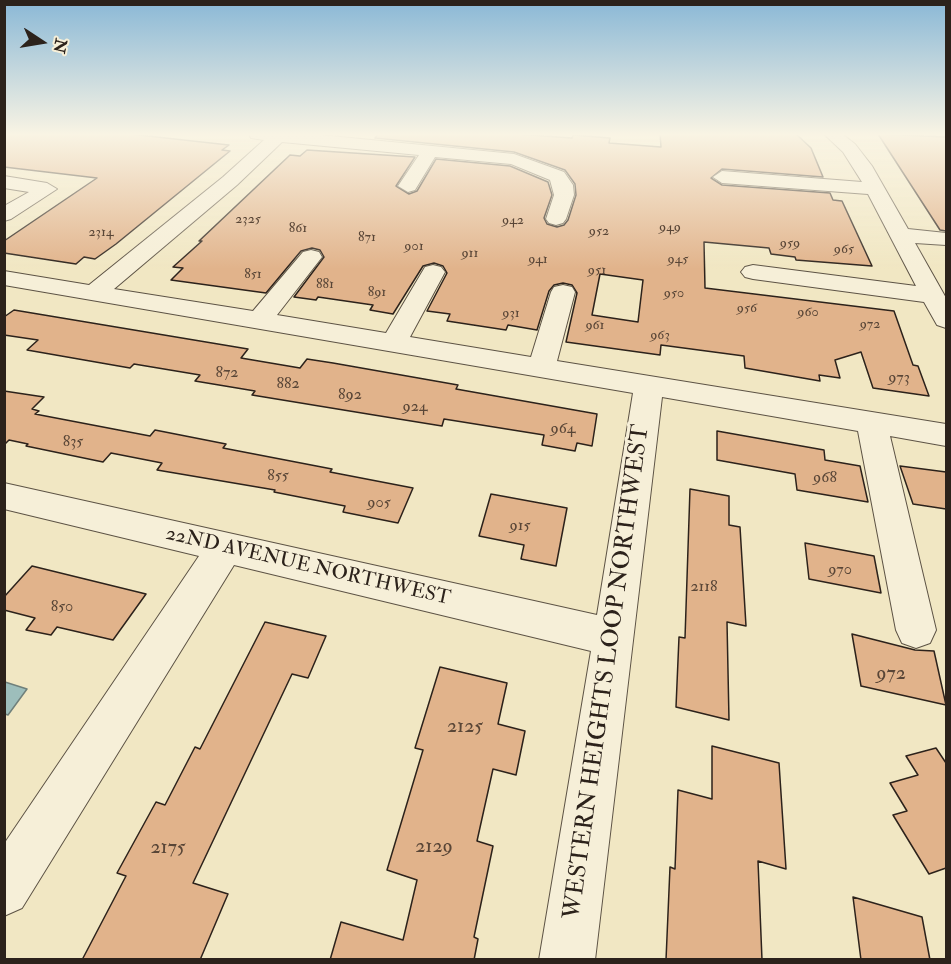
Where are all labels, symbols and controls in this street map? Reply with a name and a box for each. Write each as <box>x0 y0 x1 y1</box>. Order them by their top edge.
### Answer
north arrow <box>12 12 72 72</box>
text: N <box>48 37 71 55</box>
house number: 2325 <box>235 212 261 228</box>
house number: 942 <box>502 213 524 229</box>
house number: 949 <box>659 220 681 236</box>
house number: 861 <box>289 221 307 237</box>
house number: 952 <box>589 224 609 240</box>
house number: 2314 <box>88 225 114 241</box>
house number: 871 <box>358 230 376 246</box>
house number: 959 <box>780 236 800 252</box>
house number: 901 <box>404 239 424 255</box>
house number: 965 <box>834 242 854 258</box>
house number: 911 <box>461 246 479 262</box>
house number: 941 <box>528 252 548 268</box>
house number: 945 <box>668 252 688 268</box>
house number: 951 <box>588 263 606 279</box>
house number: 851 <box>244 267 262 283</box>
house number: 881 <box>316 277 334 293</box>
house number: 891 <box>368 285 386 301</box>
house number: 950 <box>664 286 684 302</box>
house number: 956 <box>737 301 757 317</box>
house number: 960 <box>797 305 819 321</box>
house number: 931 <box>502 306 520 322</box>
house number: 972 <box>860 317 880 333</box>
house number: 961 <box>585 318 605 334</box>
house number: 963 <box>650 328 670 344</box>
house number: 872 <box>216 364 238 384</box>
house number: 973 <box>888 369 910 389</box>
house number: 882 <box>276 375 300 395</box>
house number: 892 <box>338 386 362 406</box>
house number: 924 <box>403 398 427 418</box>
house number: 964 <box>551 420 575 440</box>
street label: WESTERN HEIGHTS LOOP NORTHWEST <box>559 423 657 921</box>
house number: 835 <box>63 433 83 453</box>
house number: 855 <box>267 467 289 487</box>
house number: 968 <box>813 469 837 489</box>
house number: 905 <box>367 494 391 514</box>
house number: 915 <box>510 517 530 537</box>
street label: 22ND AVENUE NORTHWEST <box>163 523 453 611</box>
house number: 970 <box>828 561 852 581</box>
house number: 2118 <box>690 578 718 598</box>
house number: 850 <box>51 598 73 618</box>
house number: 972 <box>876 663 906 687</box>
house number: 2125 <box>447 716 483 740</box>
house number: 2129 <box>415 836 453 860</box>
house number: 2175 <box>150 837 186 861</box>

